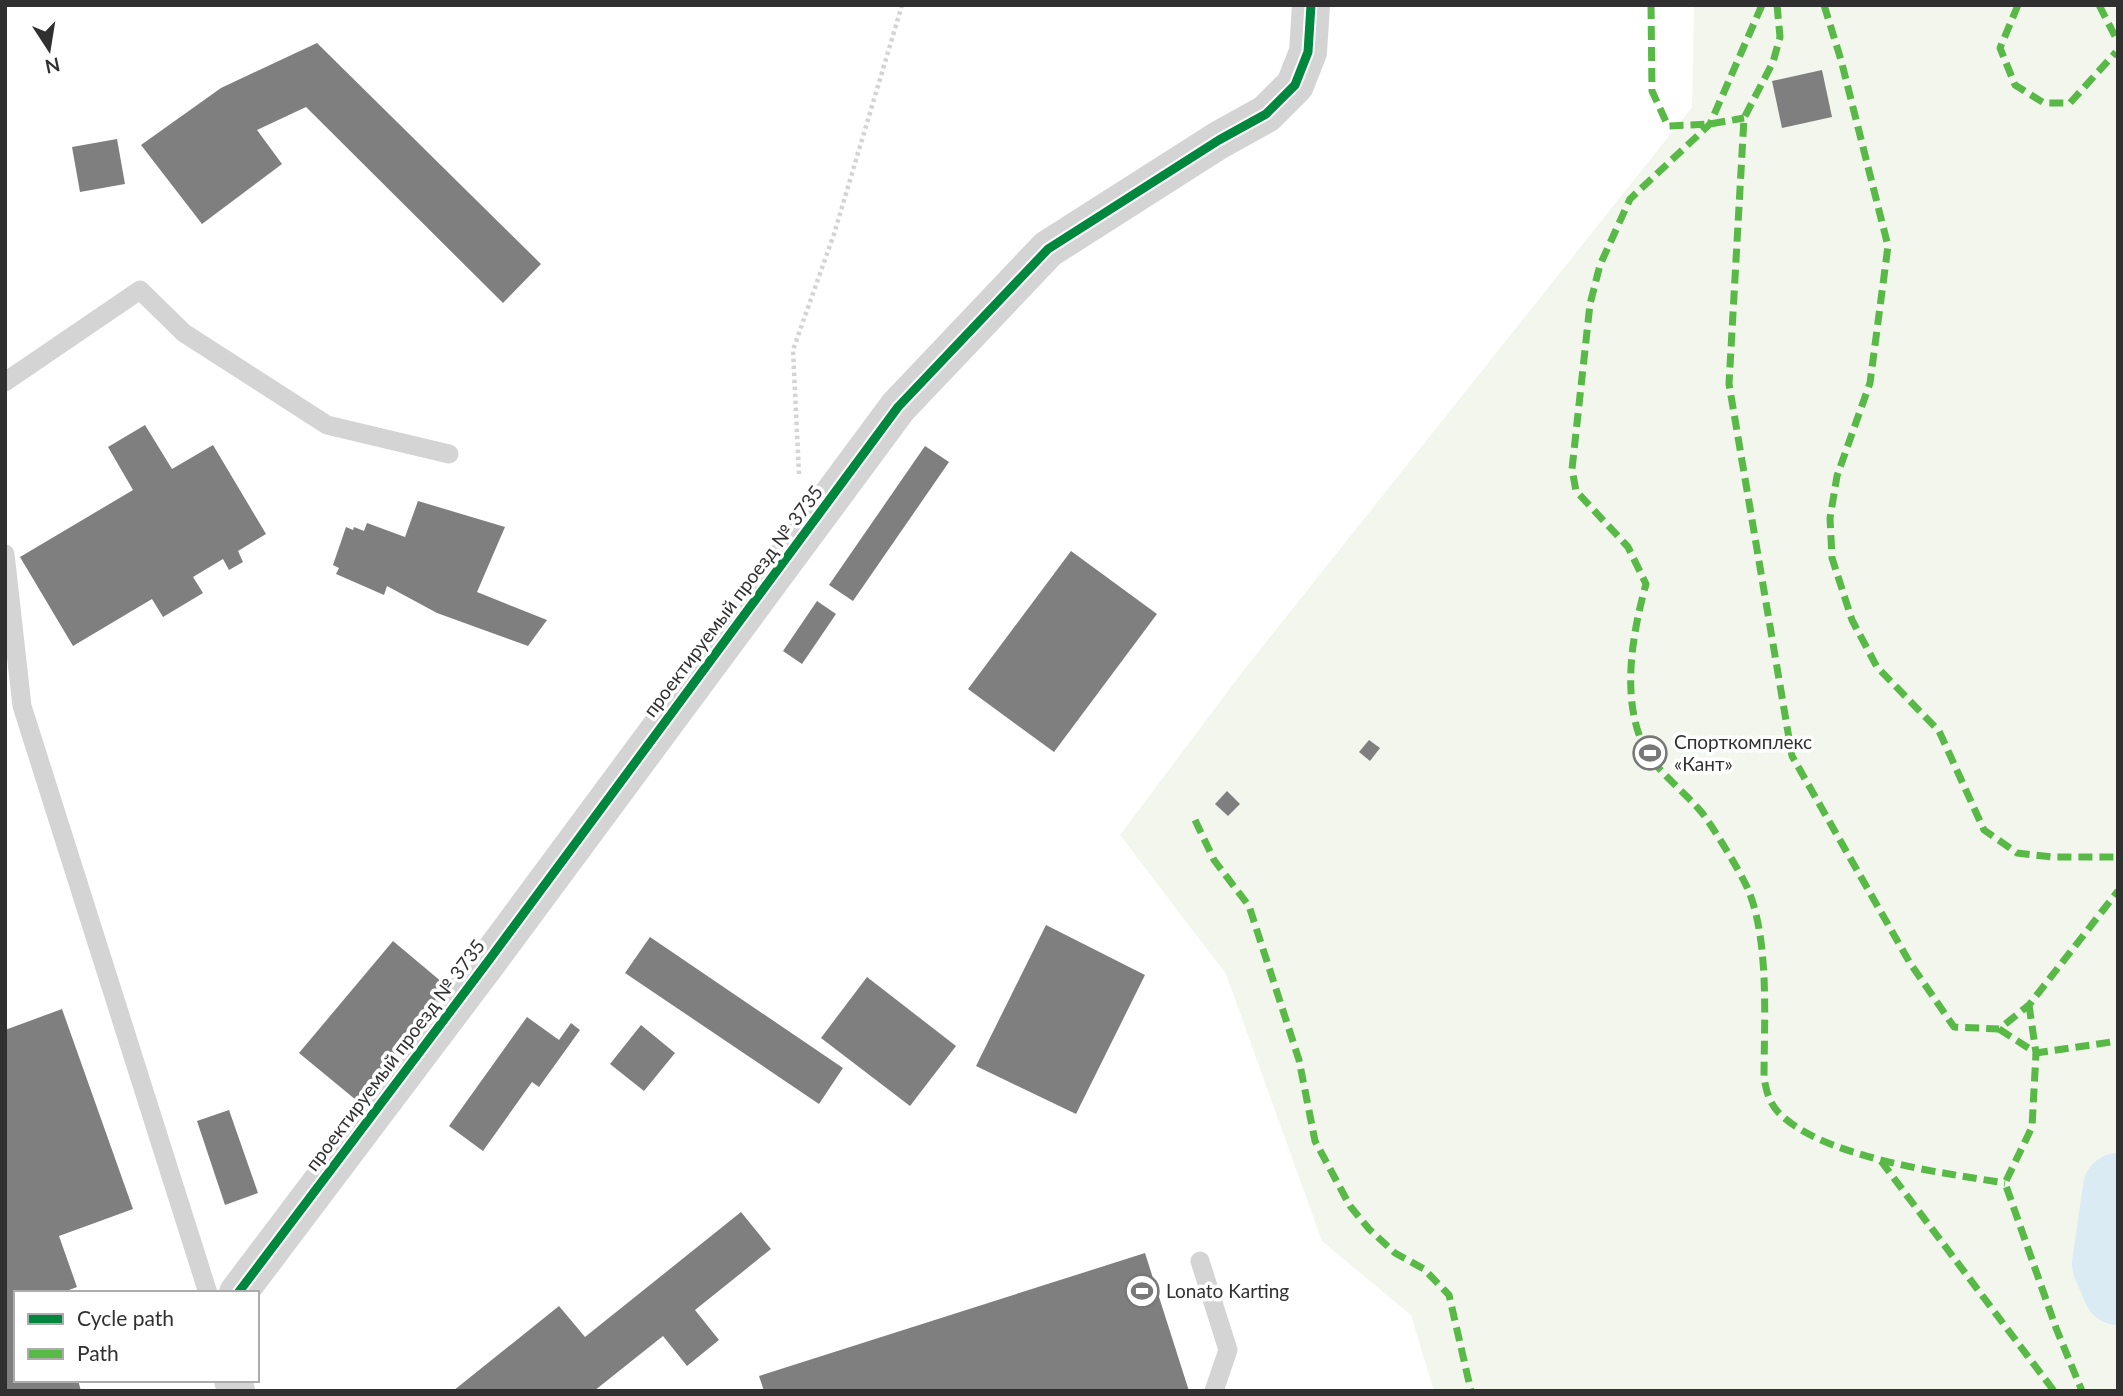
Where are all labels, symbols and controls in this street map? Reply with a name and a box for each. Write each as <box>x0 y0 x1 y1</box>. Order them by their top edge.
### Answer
north arrow <box>14 14 84 84</box>
text: N <box>43 53 62 79</box>
street label: проектируемый проезд № 3735 <box>638 481 827 721</box>
place label: Спорткомплекс «Кант» <box>1674 730 1812 775</box>
sports icon: Спорткомплекс «Кант» <box>1631 734 1669 772</box>
street label: проектируемый проезд № 3735 <box>300 935 489 1175</box>
sports icon: Lonato Karting <box>1123 1272 1161 1310</box>
place label: Lonato Karting <box>1166 1279 1289 1302</box>
legend <box>14 1291 259 1382</box>
text: Cycle path <box>77 1305 174 1330</box>
text: Path <box>77 1340 119 1365</box>

